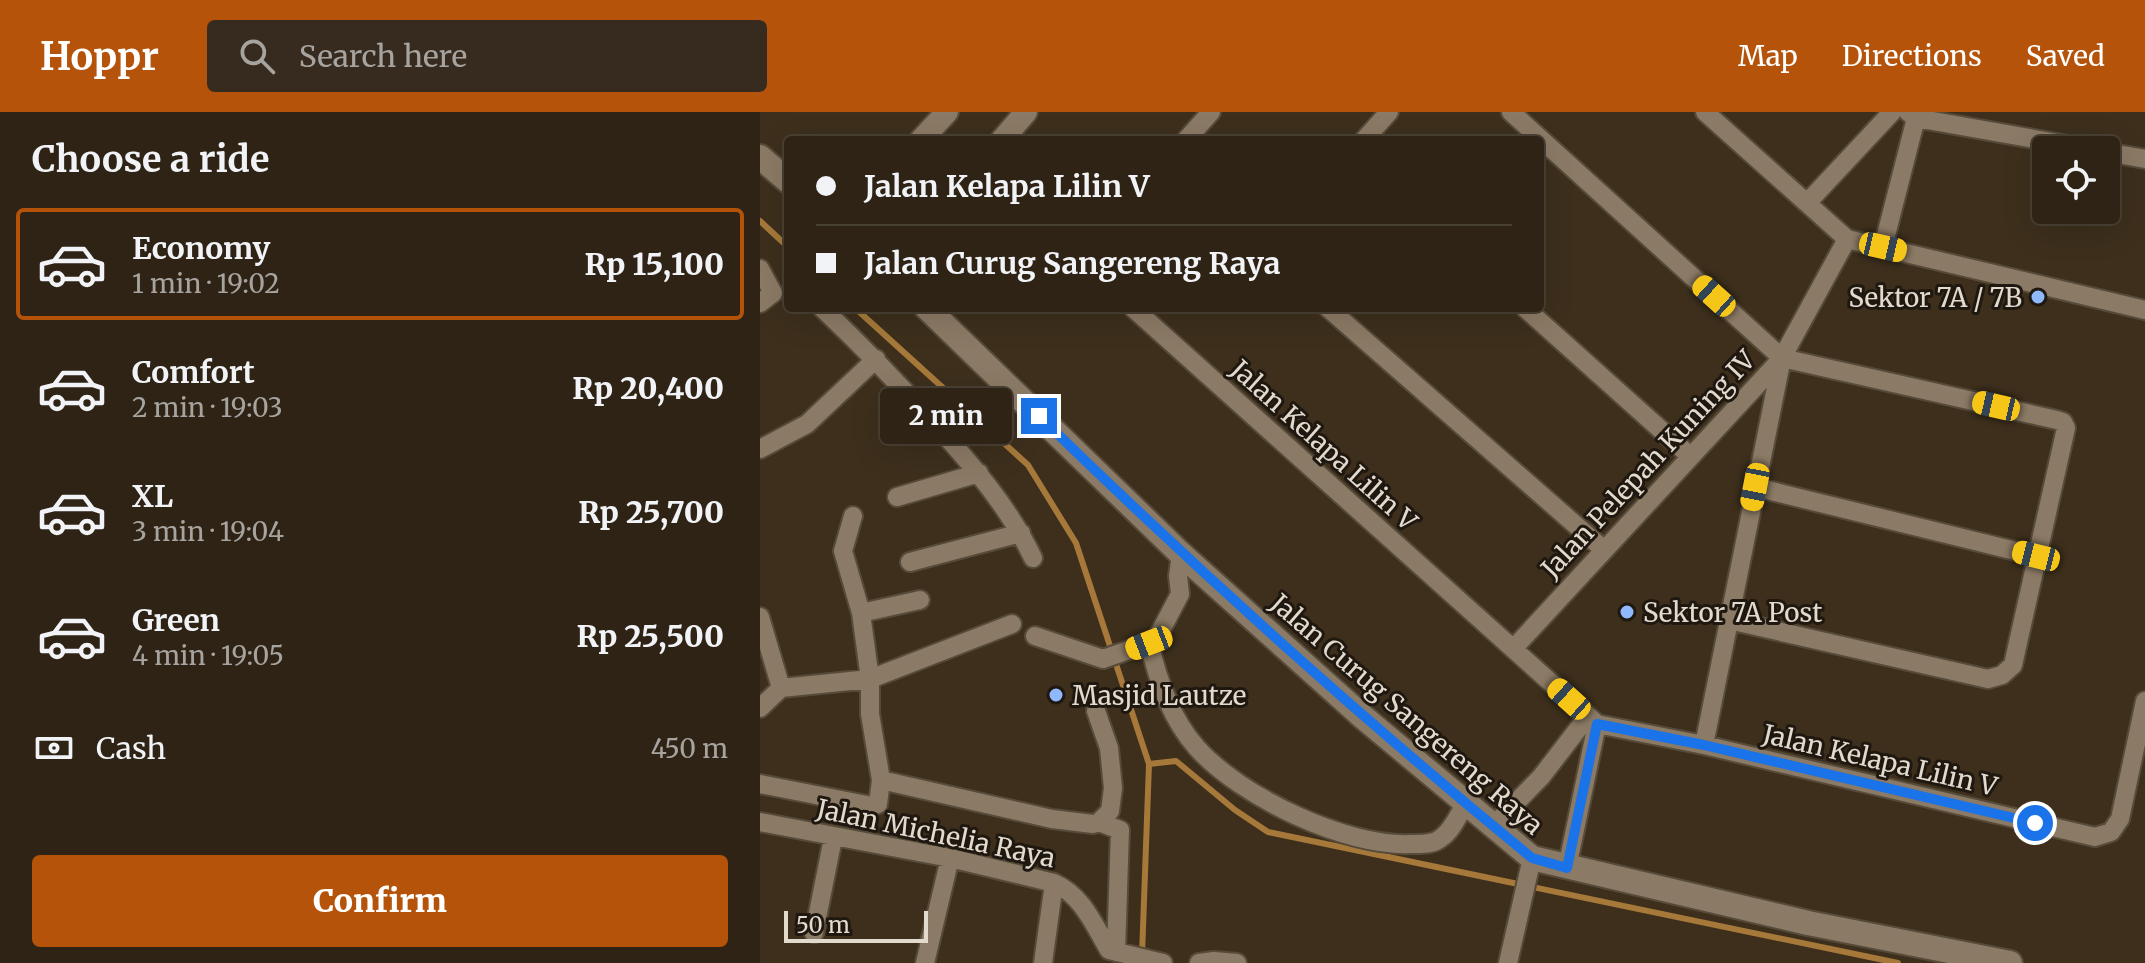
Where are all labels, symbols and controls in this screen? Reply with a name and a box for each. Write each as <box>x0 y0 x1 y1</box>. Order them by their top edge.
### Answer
search box <box>207 20 767 92</box>
text: Hoppr <box>40 33 159 80</box>
icon: search <box>235 34 279 78</box>
text: Search here <box>299 37 467 75</box>
text: Map <box>1738 38 1798 74</box>
text: Directions <box>1842 38 1982 74</box>
text: Saved <box>2026 38 2105 74</box>
map controls <box>2032 136 2120 224</box>
button: locate <box>2032 136 2120 224</box>
text: Choose a ride <box>32 137 269 182</box>
text: Jalan Kelapa Lilin V <box>864 167 1150 205</box>
icon: car <box>36 228 108 300</box>
text: Economy <box>132 229 270 267</box>
car <box>1857 230 1909 264</box>
text: Jalan Curug Sangereng Raya <box>864 244 1281 282</box>
text: Rp 15,100 <box>584 245 724 283</box>
text: 1 min · 19:02 <box>132 267 280 300</box>
car <box>1688 271 1740 321</box>
place label: Sektor 7A / 7B <box>1849 281 2022 314</box>
marker: Sektor 7A / 7B <box>2029 288 2047 306</box>
street label: Jalan Pelepah Kuning IV <box>1533 343 1763 585</box>
icon: car <box>36 352 108 424</box>
street label: Jalan Kelapa Lilin V <box>1223 352 1425 538</box>
text: Comfort <box>132 353 255 391</box>
text: Rp 20,400 <box>572 369 724 407</box>
callout: 2 min <box>879 388 1011 444</box>
car <box>1970 389 2022 423</box>
text: 2 min · 19:03 <box>132 391 283 424</box>
route end <box>1021 398 1057 434</box>
text: 2 min <box>909 399 983 432</box>
car <box>1739 461 1771 513</box>
icon: car <box>36 476 108 548</box>
text: XL <box>132 477 173 515</box>
text: Rp 25,700 <box>578 493 724 531</box>
text: 3 min · 19:04 <box>132 515 284 548</box>
car <box>2010 539 2062 573</box>
street label: Jalan Curug Sangereng Raya <box>1263 586 1550 841</box>
place label: Sektor 7A Post <box>1643 596 1822 629</box>
icon: car <box>36 600 108 672</box>
text: Green <box>132 601 220 639</box>
marker: Sektor 7A Post <box>1618 603 1636 621</box>
text: Rp 25,500 <box>576 617 724 655</box>
car <box>1122 623 1176 663</box>
text: 4 min · 19:05 <box>132 639 284 672</box>
car <box>1543 674 1595 724</box>
place label: Masjid Lautze <box>1072 679 1246 712</box>
marker: Masjid Lautze <box>1047 686 1065 704</box>
street label: Jalan Kelapa Lilin V <box>1759 717 2001 803</box>
icon: cash <box>32 726 76 770</box>
text: Cash <box>96 729 166 767</box>
text: 450 m <box>651 732 728 765</box>
street label: Jalan Michelia Raya <box>813 791 1058 874</box>
route start <box>2017 805 2053 841</box>
button: Confirm <box>32 855 728 947</box>
scale bar <box>784 907 928 943</box>
text: 50 m <box>796 911 850 939</box>

